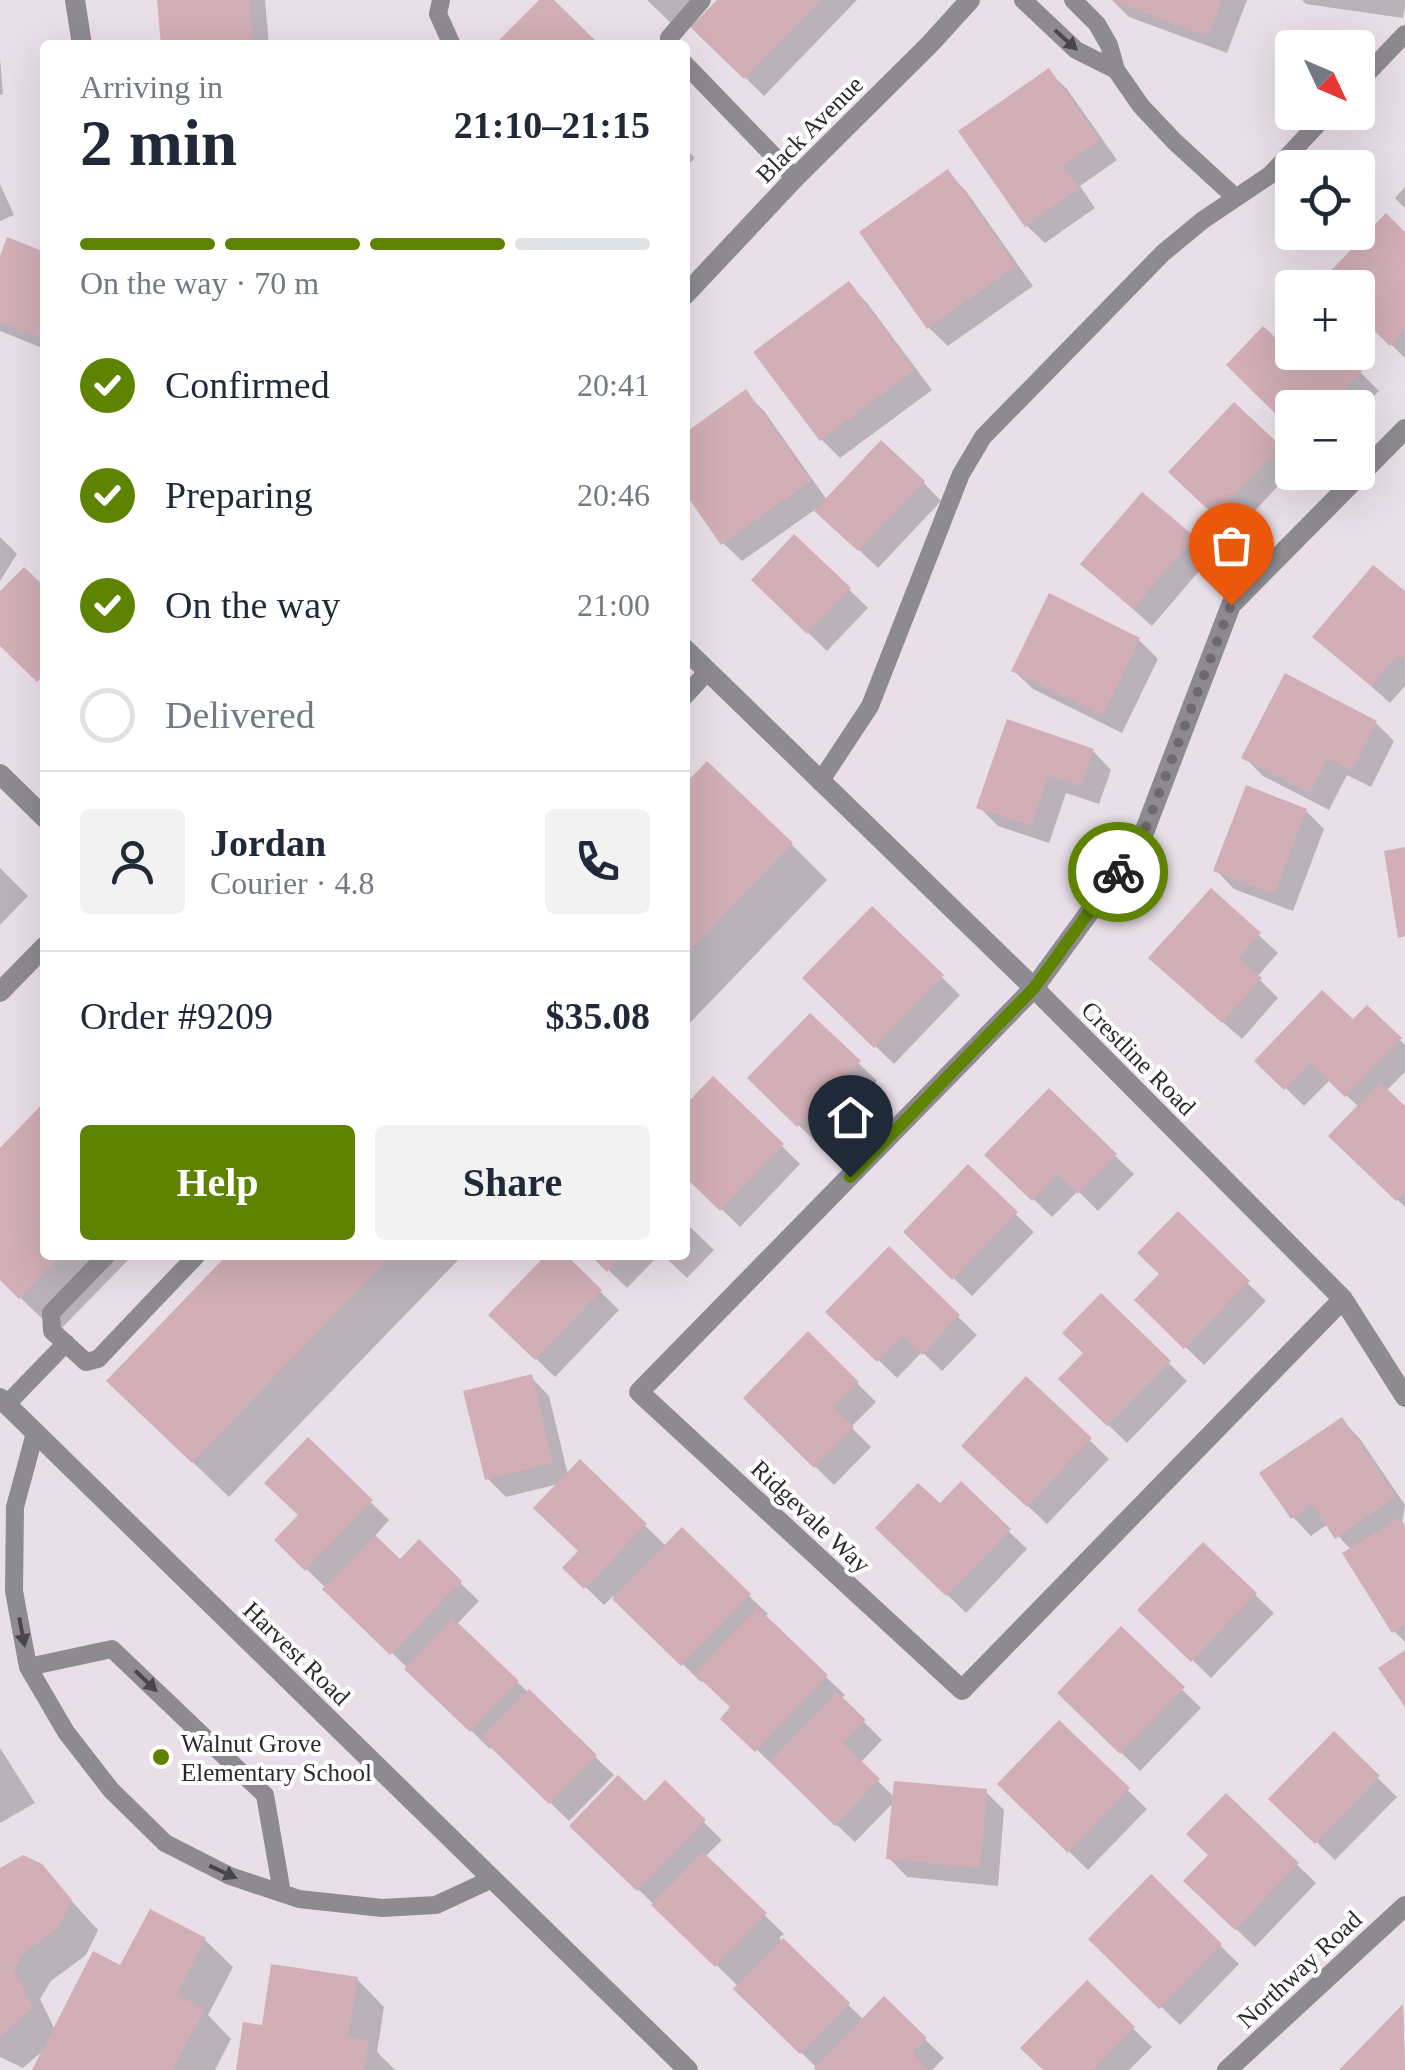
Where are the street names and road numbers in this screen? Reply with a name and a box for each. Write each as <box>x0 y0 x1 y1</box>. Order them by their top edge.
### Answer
street label: Black Avenue <box>751 71 868 188</box>
street label: Crestline Road <box>1076 996 1201 1121</box>
street label: Ridgevale Way <box>746 1455 876 1579</box>
street label: Harvest Road <box>238 1596 356 1711</box>
street label: Northway Road <box>1232 1905 1367 2033</box>

